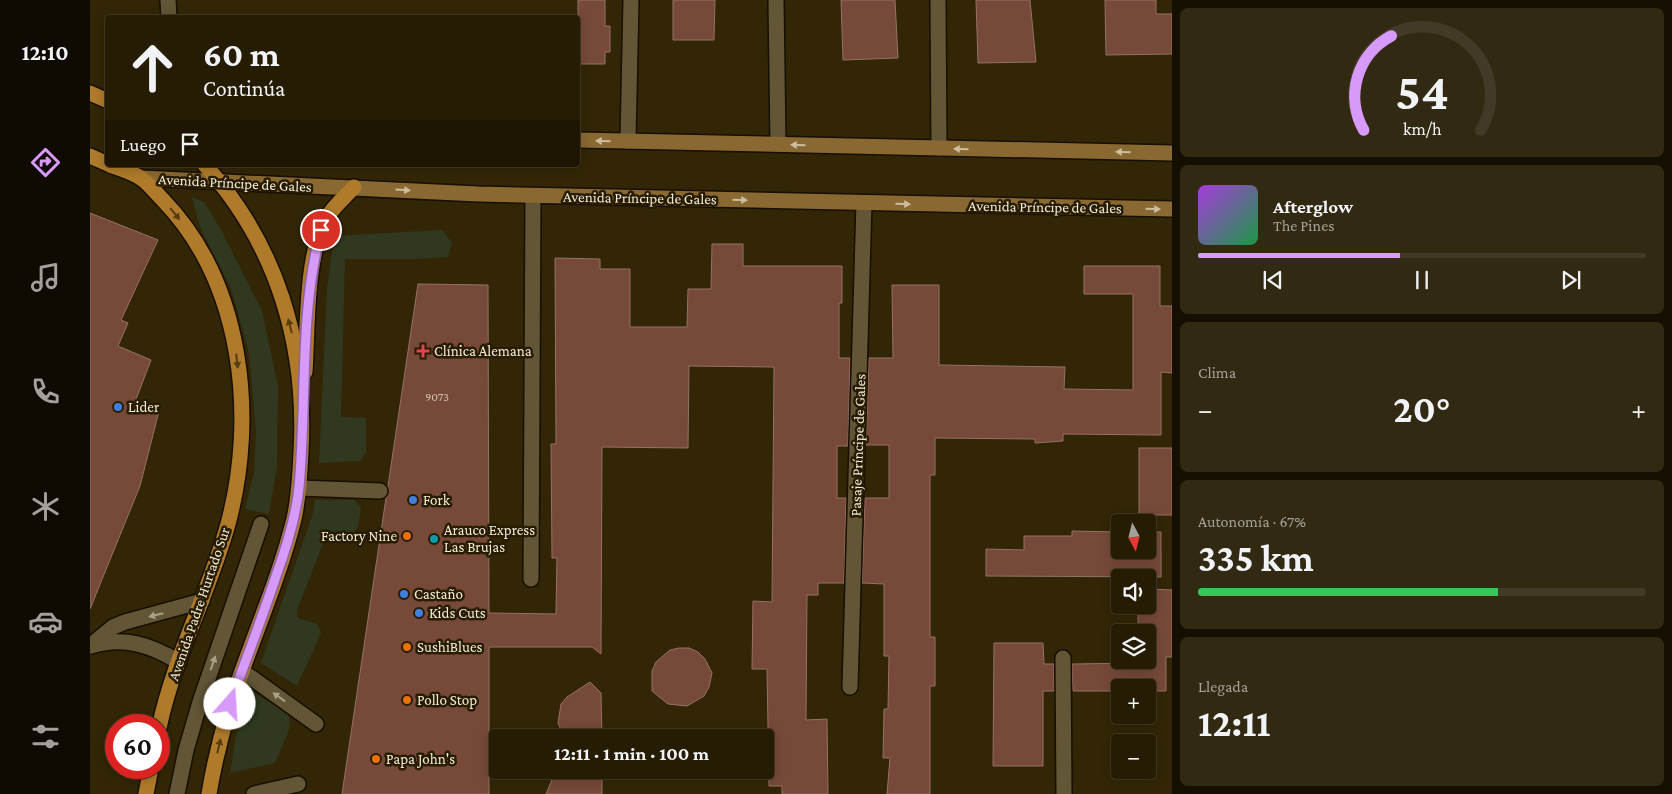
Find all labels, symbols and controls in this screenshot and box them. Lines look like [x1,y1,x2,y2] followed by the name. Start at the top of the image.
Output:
[120,35,185,100] icon: ahead
[203,35,280,74] text: 60 m
[21,40,69,65] text: 12:10
[1395,62,1449,120] text: 54
[203,76,285,101] text: Continúa
[1403,119,1442,139] text: km/h
[176,130,204,158] icon: arrive
[120,134,166,155] text: Luego
[595,137,611,145] one-way arrow
[790,140,806,148] one-way arrow
[953,144,969,152] one-way arrow
[28,145,63,180] icon: directions
[1115,148,1131,156] one-way arrow
[158,171,312,196] street label: Avenida Príncipe de Gales
[395,186,411,194] one-way arrow
[563,189,717,208] street label: Avenida Príncipe de Gales
[732,196,748,204] one-way arrow
[1273,196,1353,217] text: Afterglow
[968,198,1122,217] street label: Avenida Príncipe de Gales
[895,200,911,208] one-way arrow
[1145,205,1161,213] one-way arrow
[169,207,180,220] one-way arrow
[300,209,342,251] pin
[307,216,335,244] icon: arrive
[1273,217,1334,234] text: The Pines
[28,260,63,295] icon: music
[1259,266,1287,294] icon: previous
[1408,266,1436,294] icon: pause
[1557,266,1585,294] icon: next
[286,318,294,333] one-way arrow
[434,343,532,359] place label: Clínica Alemana
[416,344,430,358] marker: Clínica Alemana
[233,354,241,370] one-way arrow
[1198,364,1236,381] text: Clima
[848,373,869,517] street label: Pasaje Príncipe de Gales
[28,374,63,409] icon: phone
[1393,388,1451,430] text: 20°
[425,390,449,404] house number: 9073
[1198,394,1213,425] text: −
[1631,394,1646,425] text: +
[128,399,160,415] place label: Lider
[112,401,124,413] marker: Lider
[28,489,63,524] icon: climate
[423,492,451,508] place label: Fork
[407,494,419,506] marker: Fork
[1198,513,1306,530] text: Autonomía · 67%
[1111,514,1156,559] north arrow
[1111,514,1156,779] map controls
[444,522,535,556] place label: Arauco Express Las Brujas
[165,525,233,683] street label: Avenida Padre Hurtado Sur
[321,528,397,545] place label: Factory Nine
[401,530,413,542] marker: Factory Nine
[428,533,440,545] marker: Arauco Express Las Brujas
[1198,537,1314,579] text: 335 km
[1111,569,1156,614] button: sound
[414,586,463,602] place label: Castaño
[398,588,410,600] marker: Castaño
[28,604,63,639] icon: car
[429,605,486,621] place label: Kids Cuts
[413,607,425,619] marker: Kids Cuts
[148,611,163,619] one-way arrow
[1111,624,1156,669] button: layers
[417,639,483,655] place label: SushiBlues
[401,641,413,653] marker: SushiBlues
[210,655,218,670] one-way arrow
[203,677,255,729] position arrow
[1198,678,1248,695] text: Llegada
[1111,679,1156,724] button: +
[272,692,286,702] one-way arrow
[417,692,477,709] place label: Pollo Stop
[401,694,413,706] marker: Pollo Stop
[1198,702,1271,744] text: 12:11
[105,714,170,779] speed limit sign: 60
[28,719,63,754] icon: filters
[1111,734,1156,779] button: −
[215,739,223,754] one-way arrow
[554,743,709,764] text: 12:11 · 1 min · 100 m
[386,751,455,768] place label: Papa John's
[370,753,382,765] marker: Papa John's

